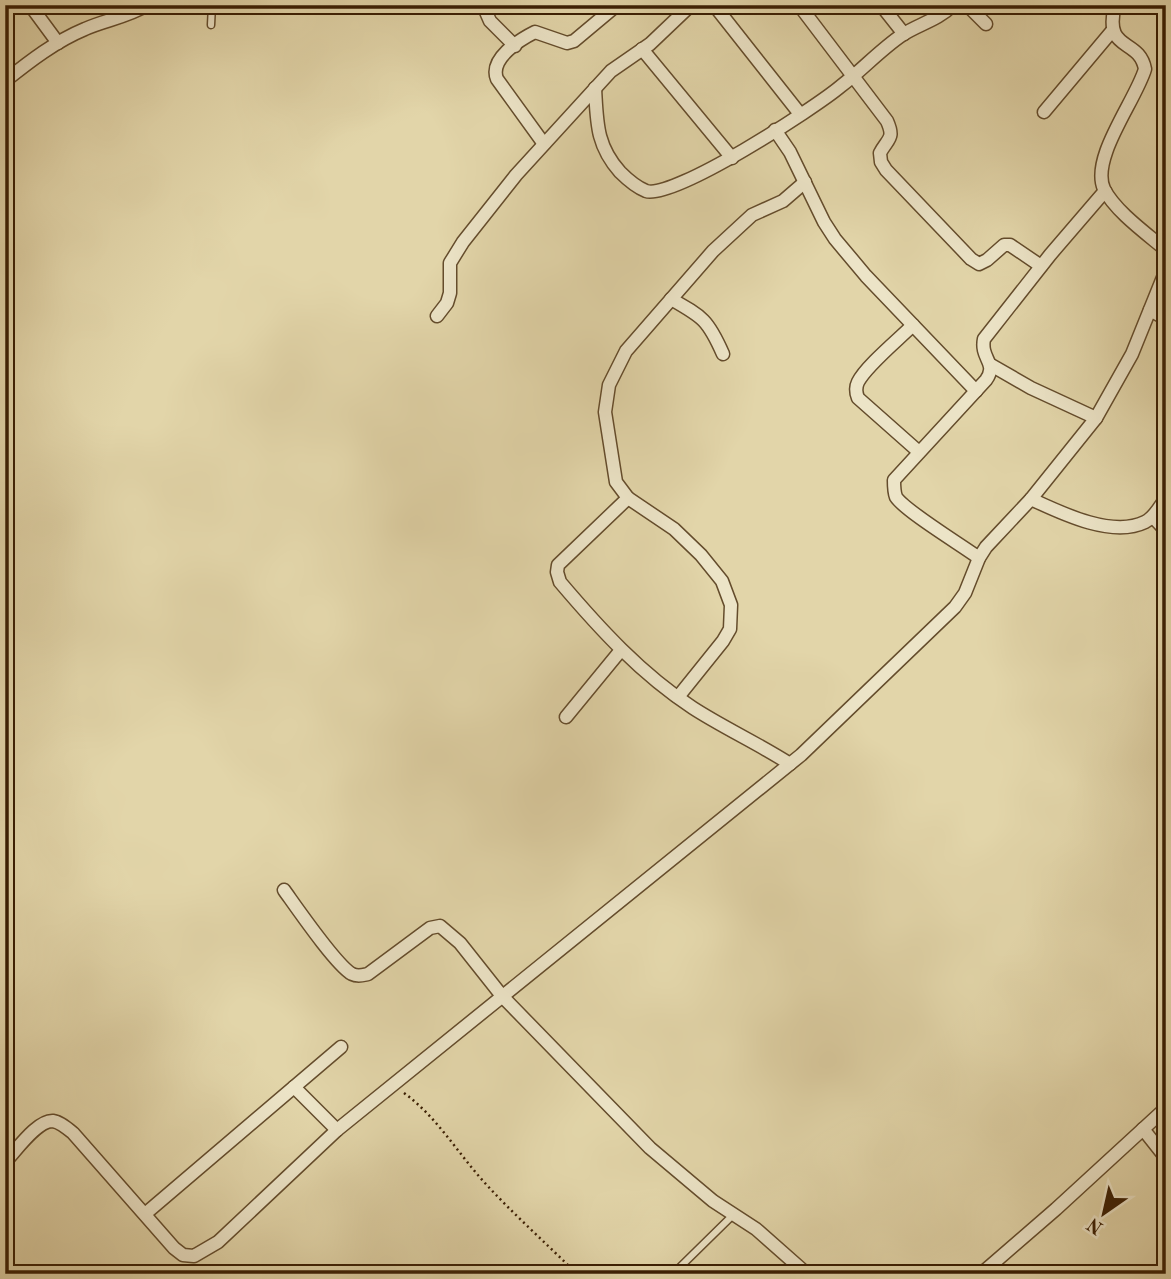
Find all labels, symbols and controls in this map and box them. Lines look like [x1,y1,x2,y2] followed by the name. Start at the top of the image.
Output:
[1070,1178,1140,1248] north arrow
[1084,1213,1107,1237] text: N

